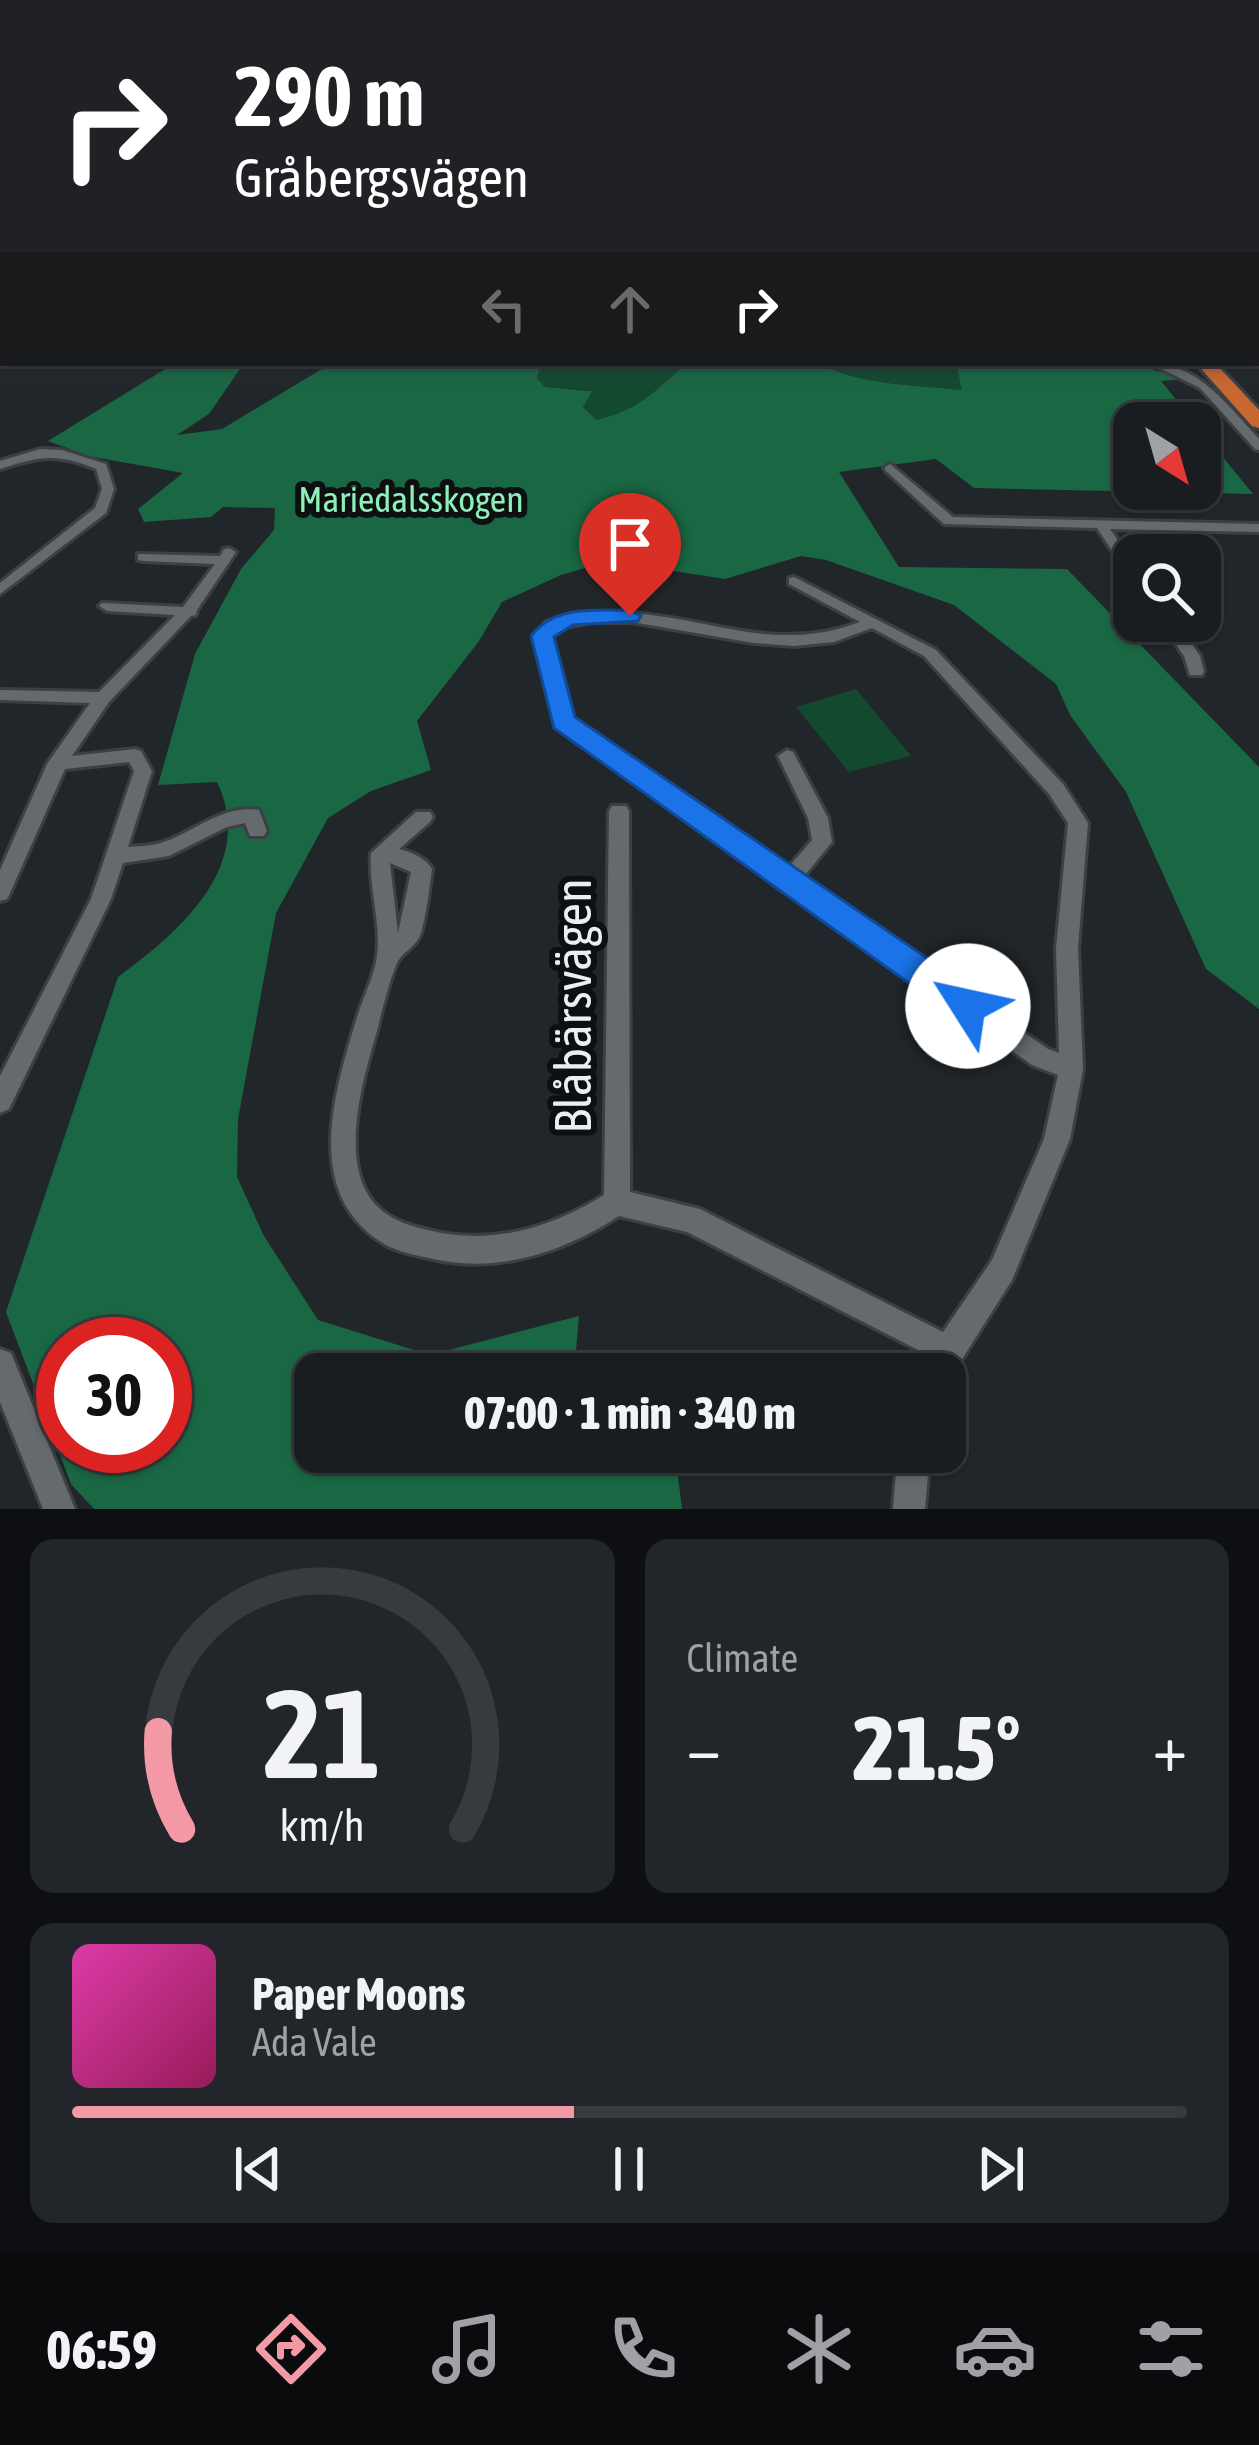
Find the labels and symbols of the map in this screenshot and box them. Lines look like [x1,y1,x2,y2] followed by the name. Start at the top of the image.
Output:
[1113,402,1221,510] north arrow
[298,478,524,520] park label: Mariedalsskogen
[579,493,681,616] pin
[543,878,602,1134] street label: Blåbärsvägen
[905,943,1031,1069] position arrow
[36,1317,192,1473] speed limit sign: 30

